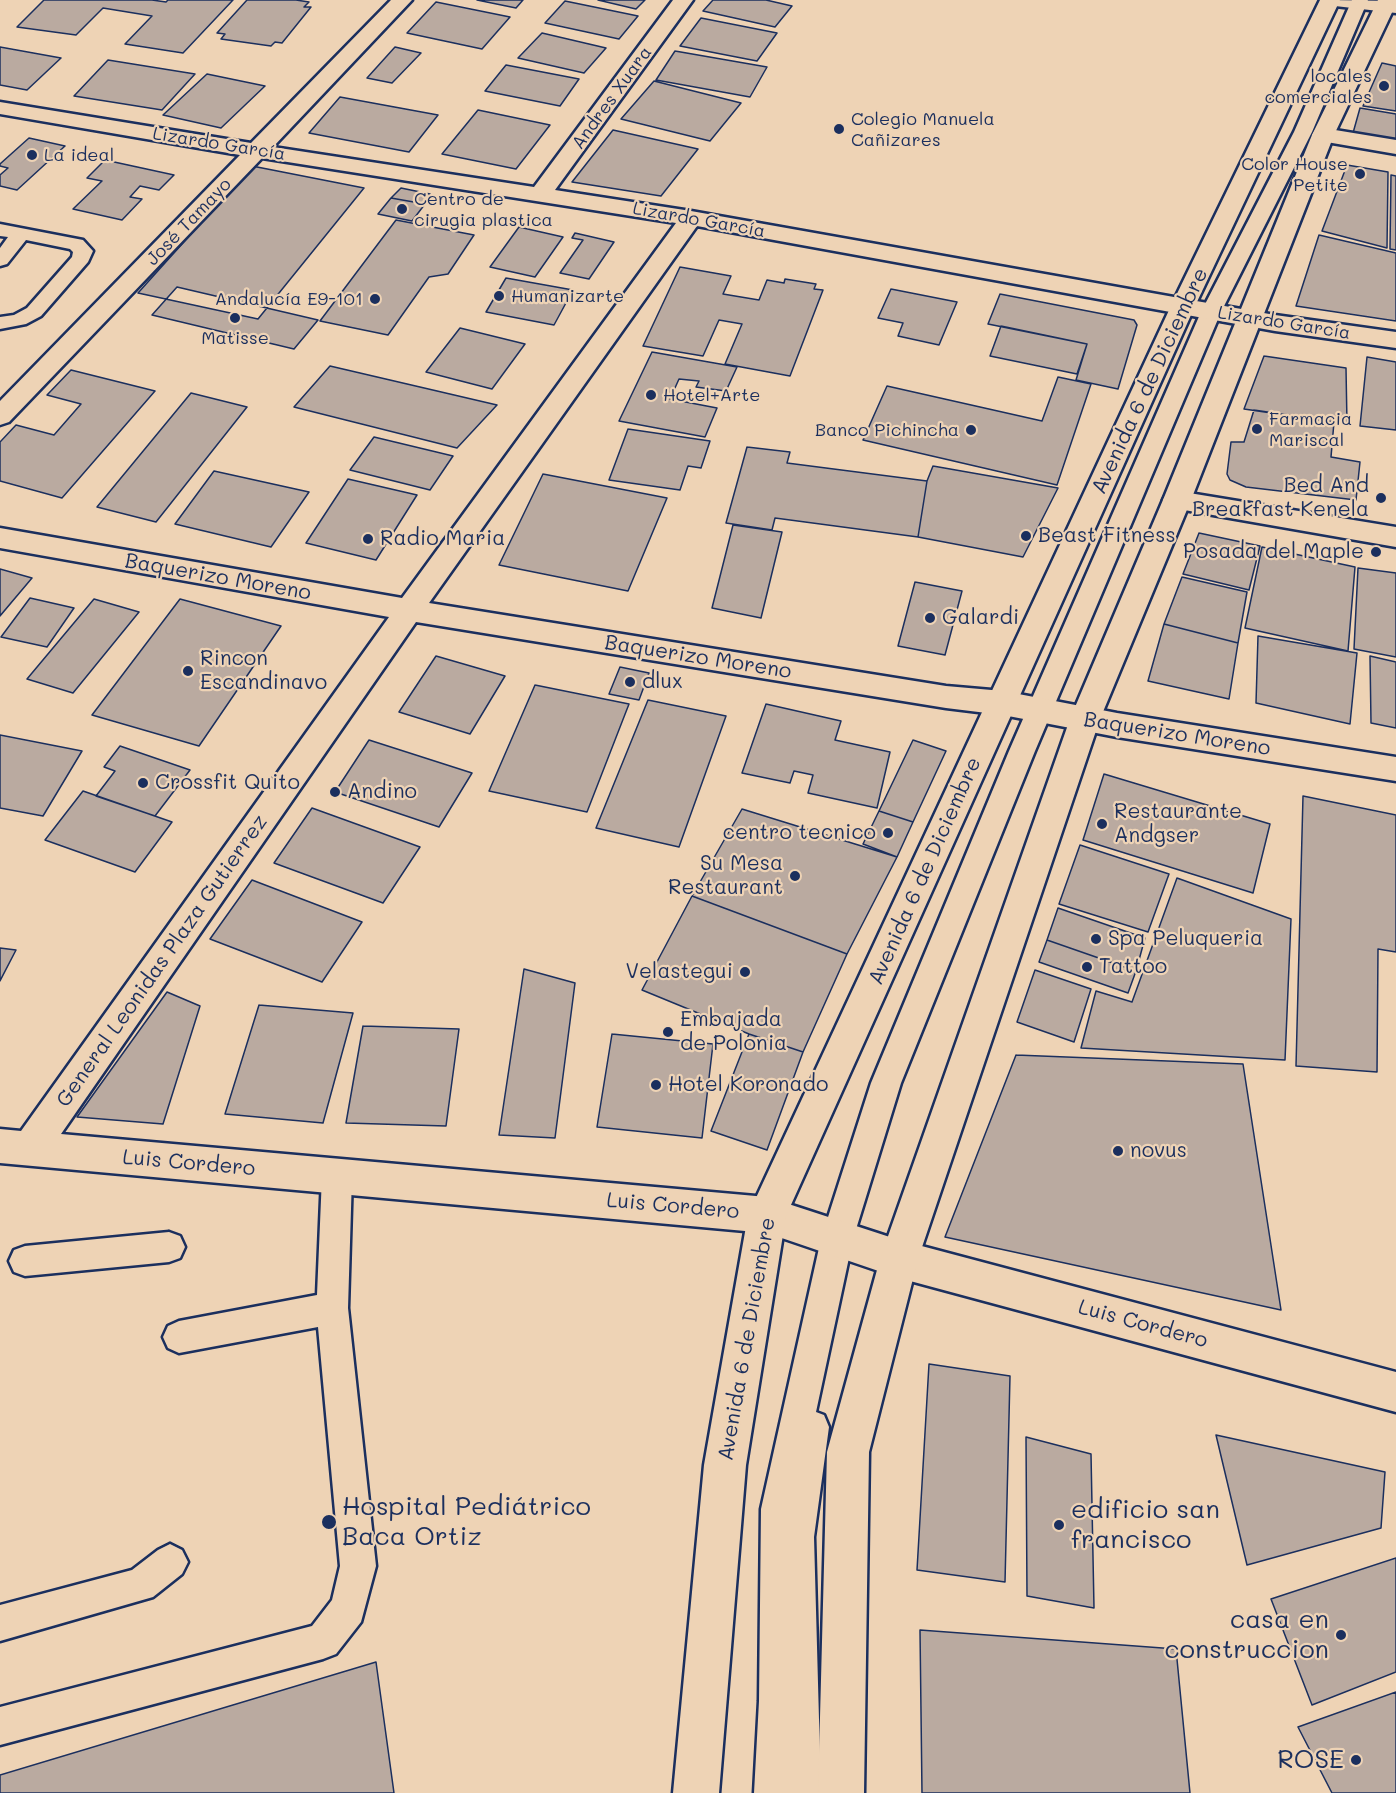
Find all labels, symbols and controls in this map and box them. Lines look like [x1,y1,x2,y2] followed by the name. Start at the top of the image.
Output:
[567,42,657,154] street label: Andres Xuara
[1265,65,1372,107] place label: locales comerciales
[1377,79,1391,93] marker: locales comerciales
[851,108,995,150] place label: Colegio Manuela Cañizares
[832,122,846,136] marker: Colegio Manuela Cañizares
[151,123,287,165] street label: Lizardo García
[44,144,114,166] place label: La ideal
[25,148,39,162] marker: La ideal
[1241,153,1348,195] place label: Color House Petite
[1353,167,1367,181] marker: Color House Petite
[142,174,236,270] street label: José Tamayo
[414,188,553,230] place label: Centro de cirugia plastica
[631,198,767,242] street label: Lizardo García
[395,202,409,216] marker: Centro de cirugia plastica
[1087,264,1213,498] street label: Avenida 6 de Diciembre
[511,285,624,307] place label: Humanizarte
[215,288,363,310] place label: Andalucía E9-101
[492,289,506,303] marker: Humanizarte
[368,292,382,306] marker: Andalucía E9-101
[1216,302,1352,344] street label: Lizardo García
[228,311,242,325] marker: Matisse
[201,327,269,349] place label: Matisse
[663,384,760,406] place label: Hotel+Arte
[644,388,658,402] marker: Hotel+Arte
[1269,408,1352,450] place label: Farmacia Mariscal
[815,419,959,441] place label: Banco Pichincha
[1250,422,1264,436] marker: Farmacia Mariscal
[964,423,978,437] marker: Banco Pichincha
[1192,473,1369,523] place label: Bed And Breakfast Kenela
[1374,491,1388,505] marker: Bed And Breakfast Kenela
[1038,523,1176,549] place label: Beast Fitness
[380,526,505,552] place label: Radio Maria
[1019,529,1033,543] marker: Beast Fitness
[361,532,375,546] marker: Radio Maria
[1183,539,1364,565] place label: Posada del Maple
[1369,545,1383,559] marker: Posada del Maple
[123,548,313,606] street label: Baquerizo Moreno
[942,605,1019,631] place label: Galardi
[923,611,937,625] marker: Galardi
[603,630,793,684] street label: Baquerizo Moreno
[200,646,327,696] place label: Rincon Escandinavo
[181,664,195,678] marker: Rincon Escandinavo
[642,669,683,695] place label: dlux
[623,675,637,689] marker: dlux
[1082,707,1272,761] street label: Baquerizo Moreno
[863,753,987,989] street label: Avenida 6 de Diciembre
[155,770,300,796] place label: Crossfit Quito
[136,776,150,790] marker: Crossfit Quito
[347,779,417,805] place label: Andino
[328,785,342,799] marker: Andino
[1114,799,1242,849] place label: Restaurante Andgser
[51,810,273,1112] street label: General Leonidas Plaza Gutierrez
[1095,817,1109,831] marker: Restaurante Andgser
[723,820,876,846] place label: centro tecnico
[881,826,895,840] marker: centro tecnico
[668,851,783,901] place label: Su Mesa Restaurant
[788,869,802,883] marker: Su Mesa Restaurant
[1108,926,1263,952] place label: Spa Peluqueria
[1089,932,1103,946] marker: Spa Peluqueria
[1099,954,1167,980] place label: Tattoo
[626,959,733,985] place label: Velastegui
[1080,960,1094,974] marker: Tattoo
[738,965,752,979] marker: Velastegui
[680,1007,787,1057] place label: Embajada de Polonia
[661,1025,675,1039] marker: Embajada de Polonia
[668,1072,828,1098] place label: Hotel Koronado
[649,1078,663,1092] marker: Hotel Koronado
[1130,1138,1187,1164] place label: novus
[1111,1144,1125,1158] marker: novus
[122,1145,256,1181] street label: Luis Cordero
[606,1188,740,1224] street label: Luis Cordero
[713,1215,781,1463] street label: Avenida 6 de Diciembre
[1075,1295,1211,1353] street label: Luis Cordero
[342,1491,591,1552] place label: Hospital Pediátrico Baca Ortiz
[1071,1494,1220,1556] place label: edificio san francisco
[320,1513,338,1531] marker: Hospital Pediátrico Baca Ortiz
[1052,1518,1066,1532] marker: edificio san francisco
[1164,1604,1329,1666] place label: casa en construccion
[1334,1628,1348,1642] marker: casa en construccion
[1277,1744,1344,1776] place label: ROSE
[1349,1753,1363,1767] marker: ROSE

